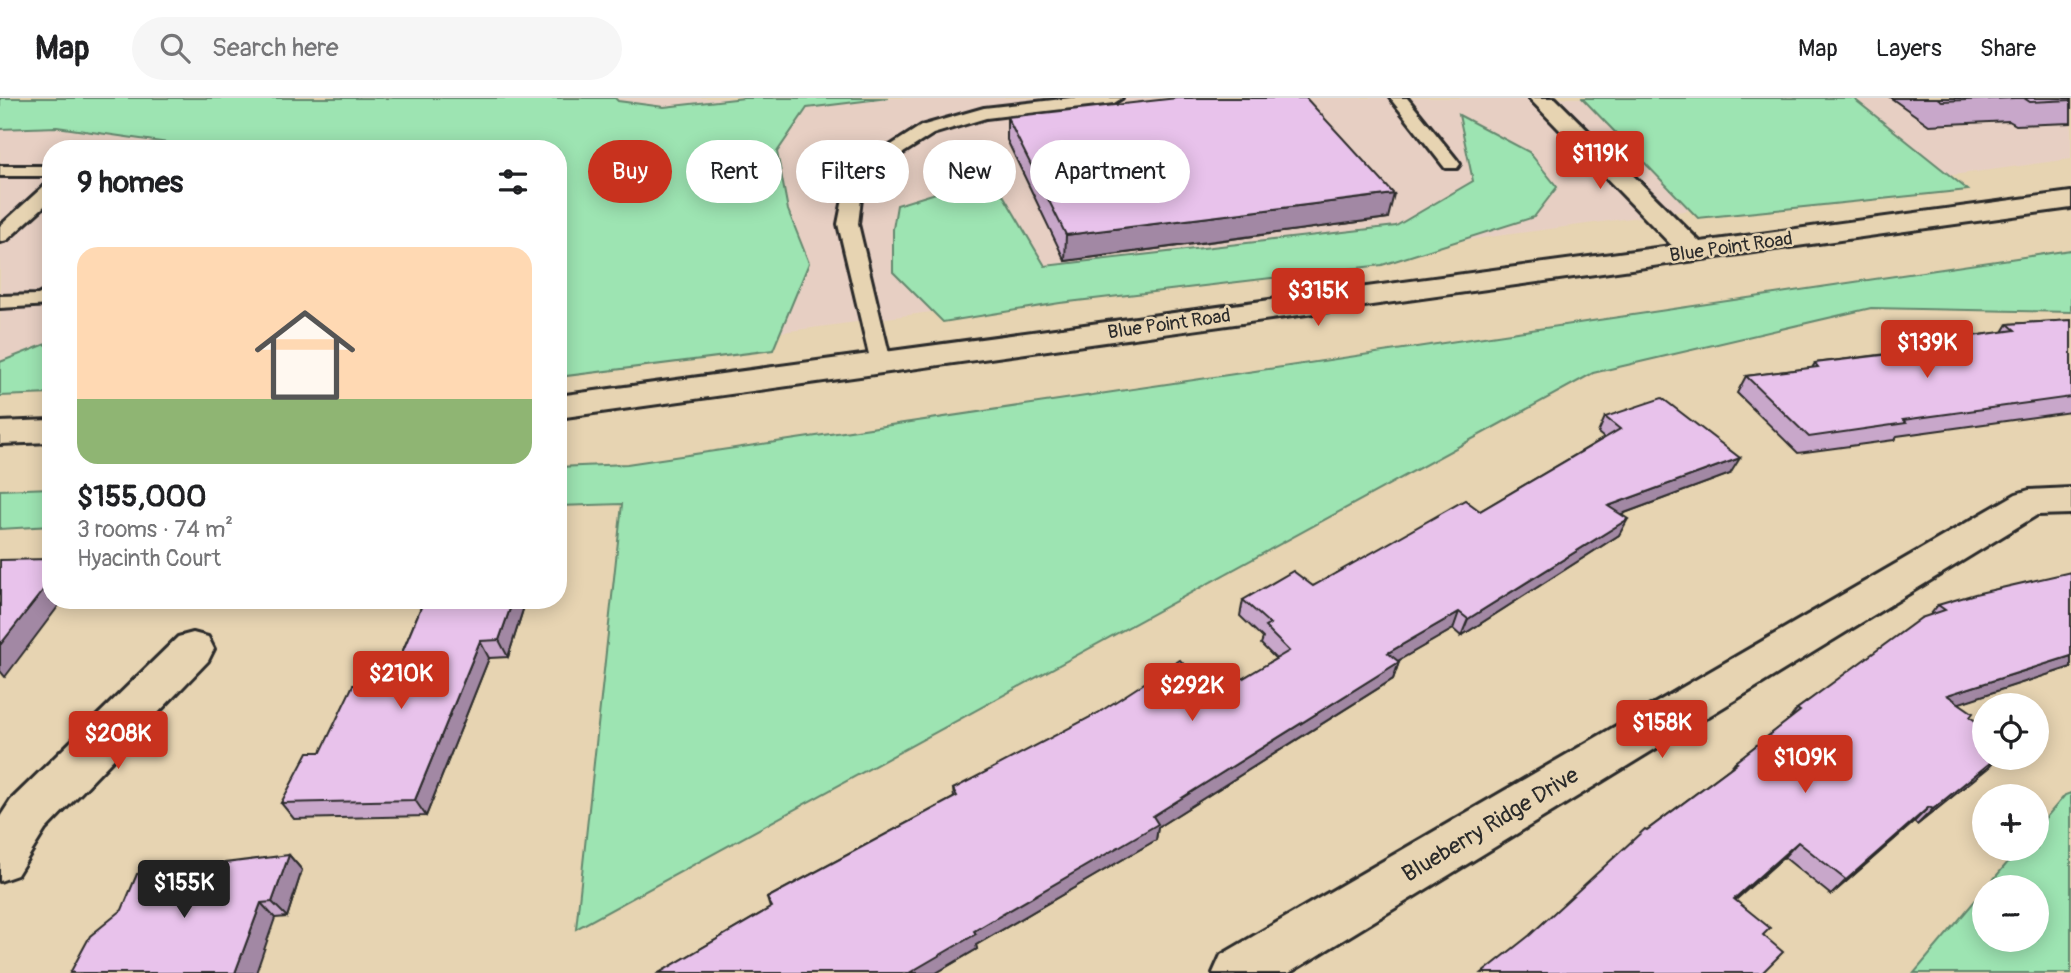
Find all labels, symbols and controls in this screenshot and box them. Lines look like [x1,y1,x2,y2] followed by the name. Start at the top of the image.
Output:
[132,17,622,80] search box
[35,28,90,69] text: Map
[156,29,194,67] icon: search
[212,32,339,64] text: Search here
[1798,34,1838,63] text: Map
[1876,34,1942,63] text: Layers
[1980,34,2036,63] text: Share
[1551,132,1649,191] pin: $119K
[1572,139,1628,168] text: $119K
[588,140,672,203] chip: Buy
[686,140,782,203] chip: Rent
[796,140,909,203] chip: Filters
[923,140,1016,203] chip: New
[1030,140,1190,203] chip: Apartment
[494,163,532,201] icon: filters
[77,164,183,201] text: 9 homes
[1668,226,1794,267] street label: Blue Point Road
[1269,268,1367,328] pin: $315K
[1288,276,1348,305] text: $315K
[242,292,368,418] icon: home
[1106,303,1232,344] street label: Blue Point Road
[1878,320,1976,380] pin: $139K
[1897,328,1957,357] text: $139K
[77,478,207,515] text: $155,000
[77,515,233,544] text: 3 rooms · 74 m²
[77,544,221,573] text: Hyacinth Court
[352,652,450,711] pin: $210K
[369,659,433,688] text: $210K
[1143,664,1241,723] pin: $292K
[1160,671,1224,700] text: $292K
[1972,693,2049,952] map controls
[1972,693,2049,770] button: locate
[1613,700,1711,760] pin: $158K
[1632,708,1692,737] text: $158K
[69,712,167,771] pin: $208K
[85,719,151,748] text: $208K
[1756,736,1854,795] pin: $109K
[1774,743,1836,772] text: $109K
[1397,760,1584,889] street label: Blueberry Ridge Drive
[1972,784,2049,861] button: +
[135,860,233,920] pin: $155K
[154,868,214,897] text: $155K
[1972,875,2049,952] button: −

